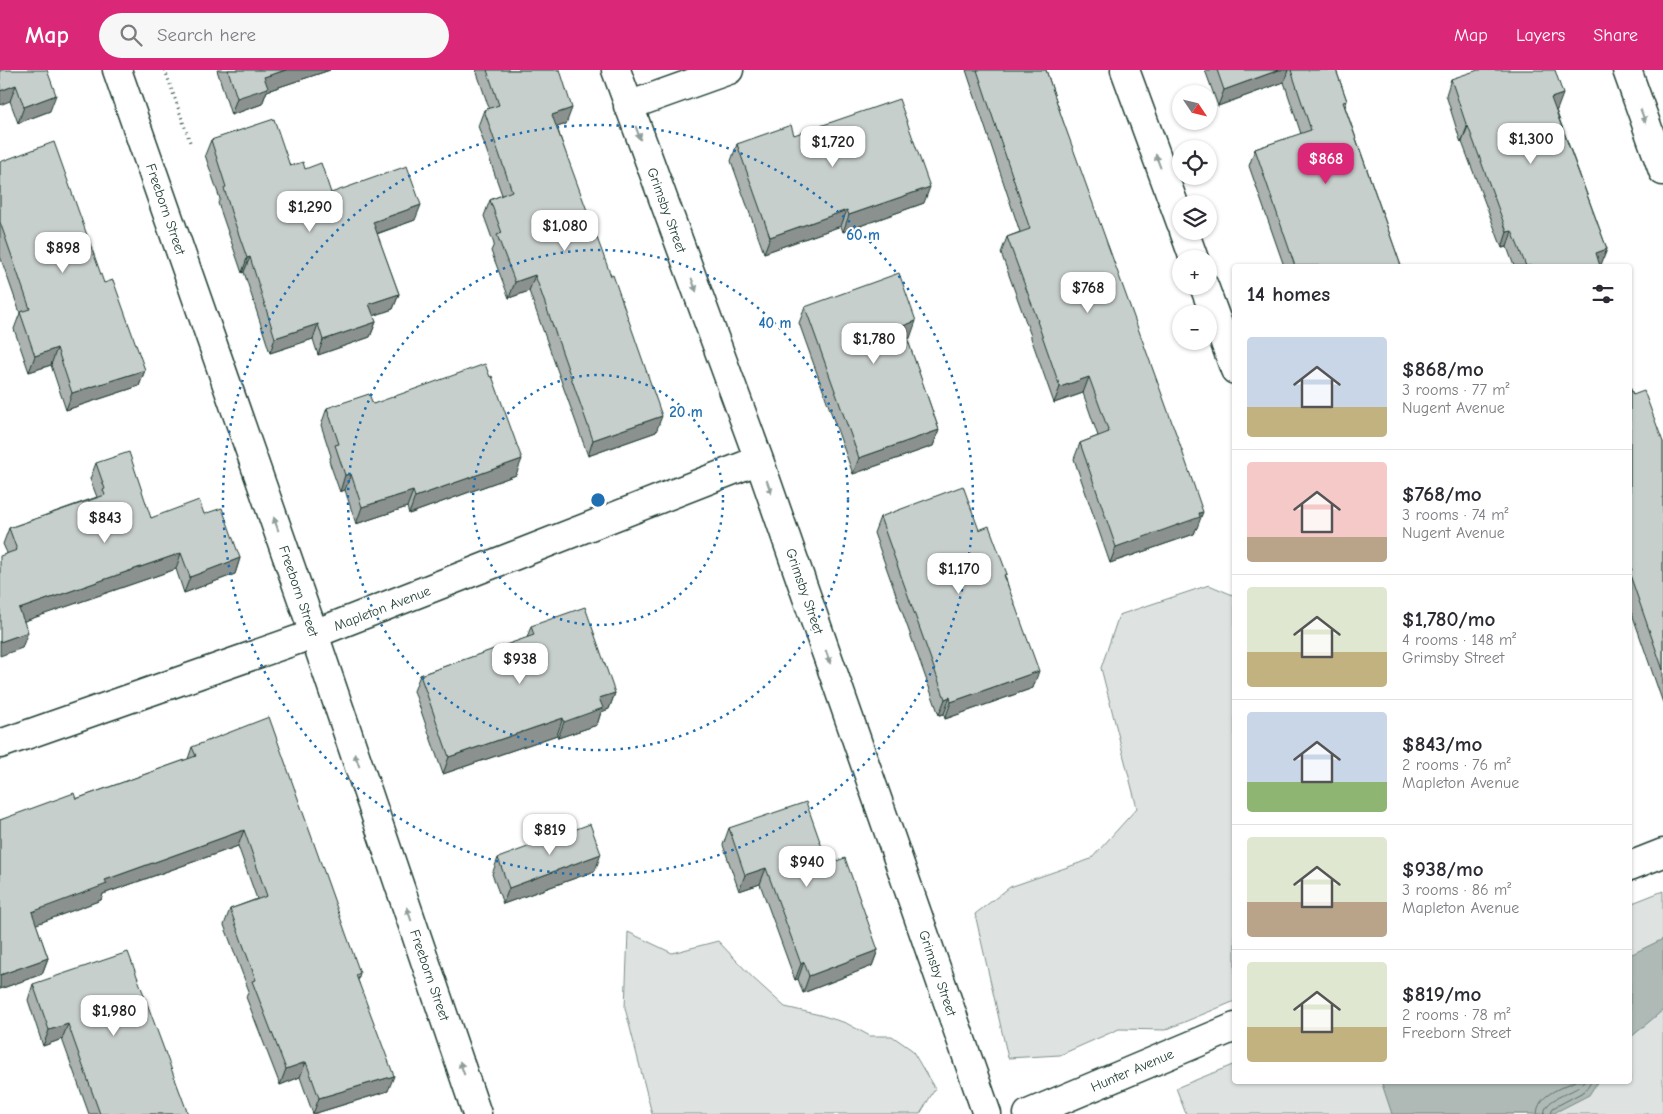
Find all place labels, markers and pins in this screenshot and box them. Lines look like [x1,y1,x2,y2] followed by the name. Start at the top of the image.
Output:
[1490,122,1572,165] pin: $1,300
[792,126,874,168] pin: $1,720
[1296,142,1356,185] pin: $868
[269,190,351,233] pin: $1,290
[524,210,606,252] pin: $1,080
[33,232,93,274] pin: $898
[1058,272,1118,314] pin: $768
[833,322,915,365] pin: $1,780
[589,491,607,509] centre of rings
[75,502,135,544] pin: $843
[918,552,1000,595] pin: $1,170
[490,642,550,685] pin: $938
[520,814,580,856] pin: $819
[777,846,837,888] pin: $940
[73,994,155,1037] pin: $1,980

